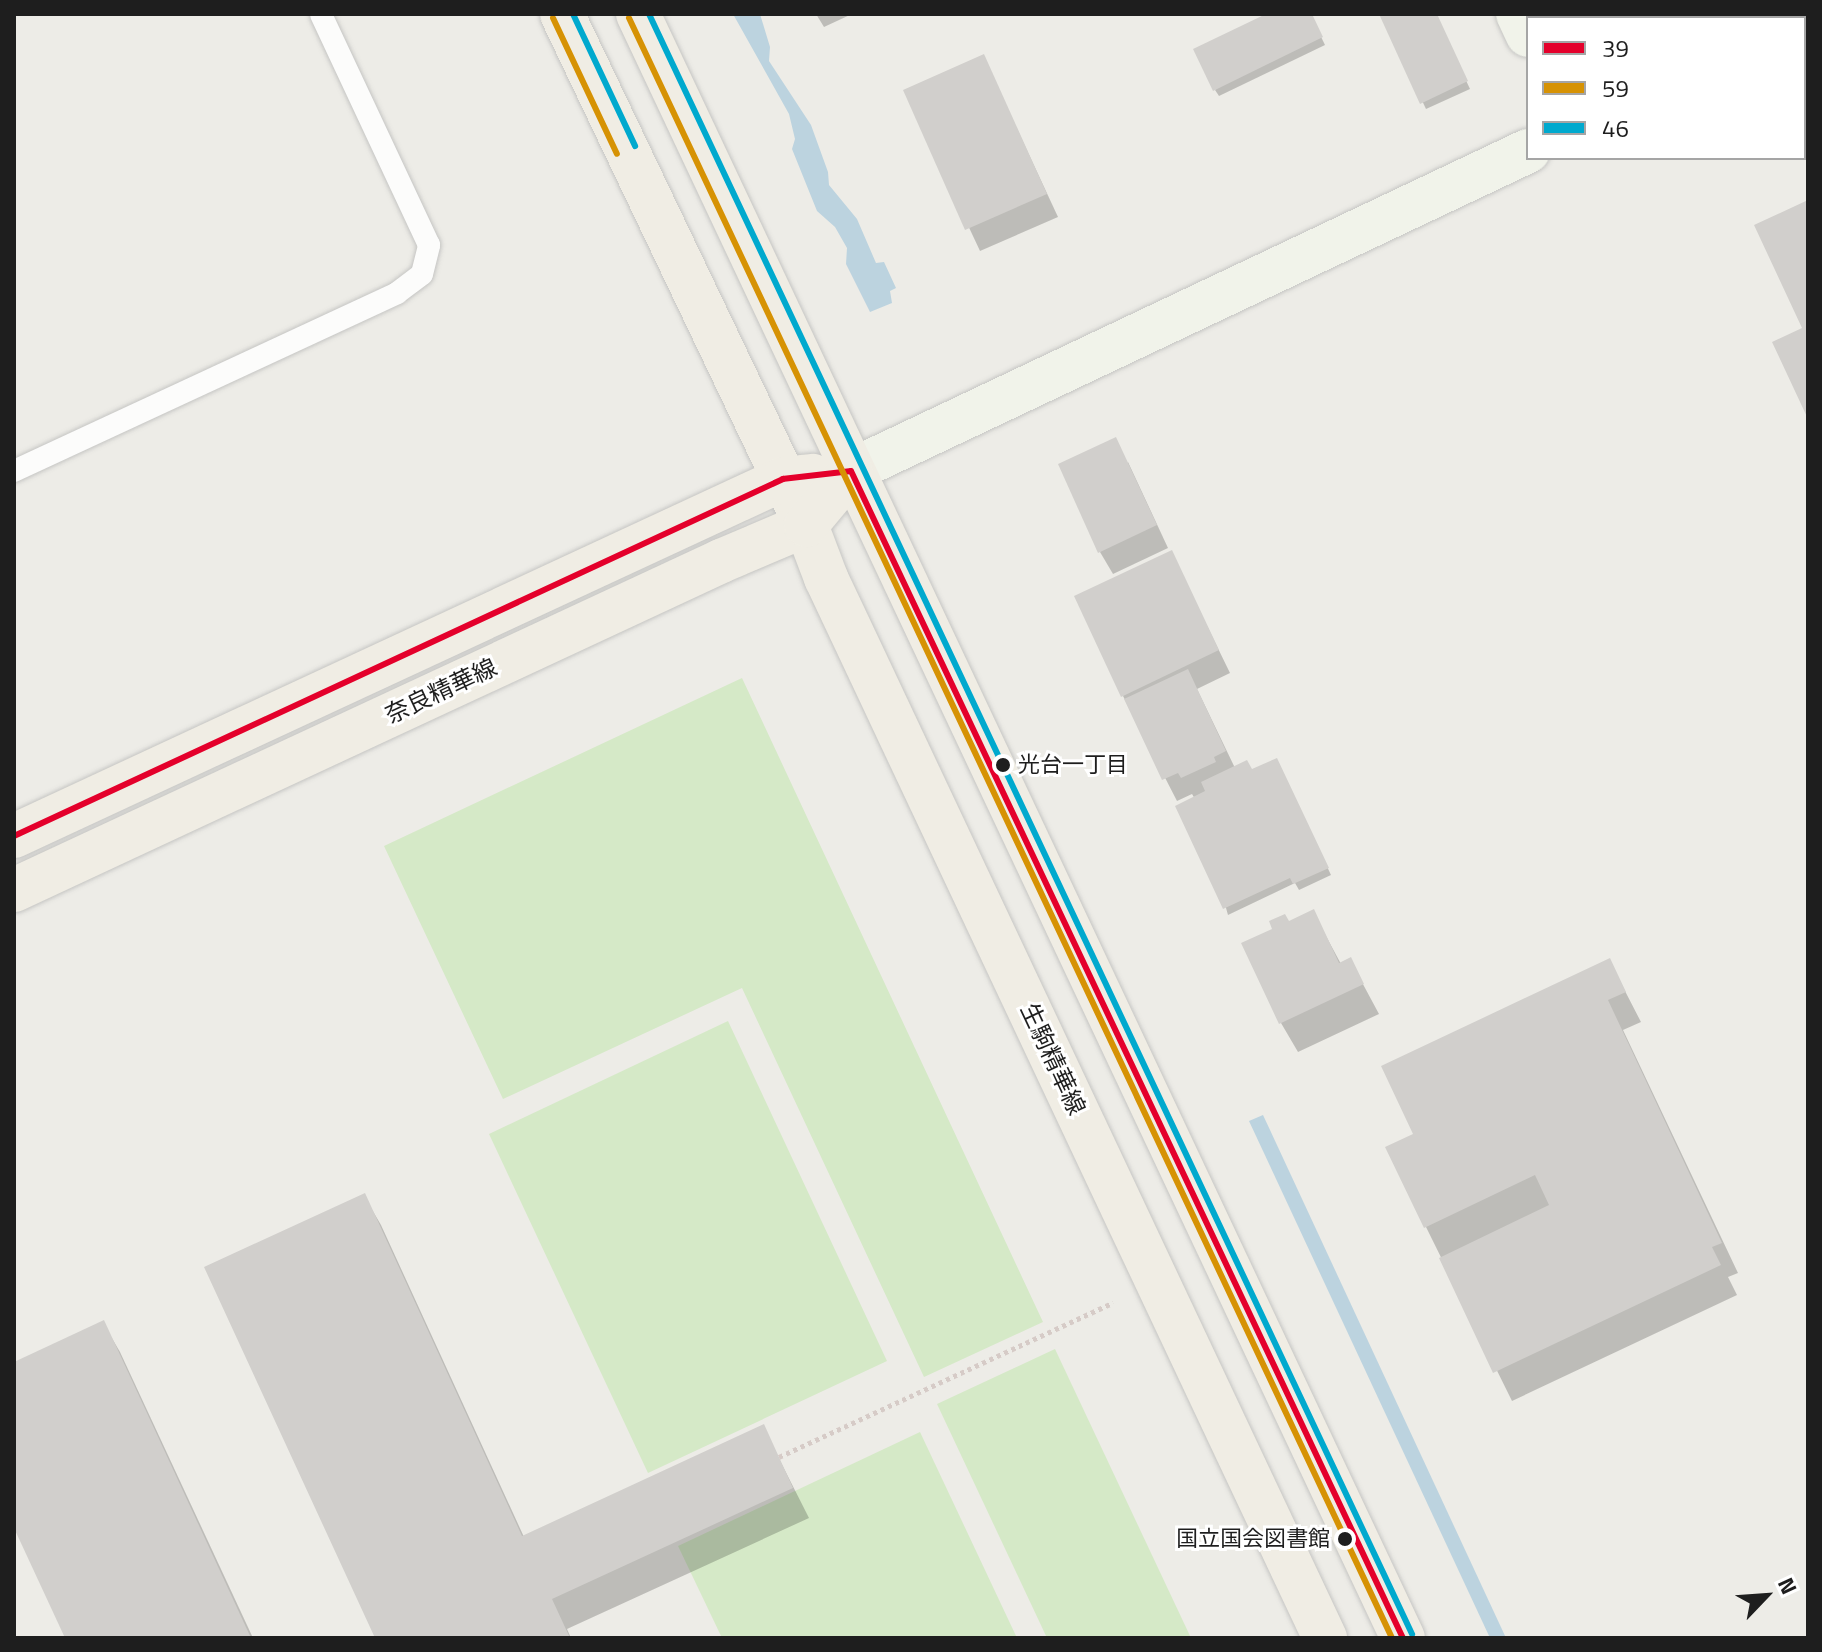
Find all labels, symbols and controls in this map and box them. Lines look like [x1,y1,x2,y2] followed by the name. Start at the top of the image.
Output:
[1526,16,1806,160] legend
[1602,30,1629,66] text: 39
[1602,70,1629,106] text: 59
[1602,110,1629,146] text: 46
[381,653,501,729] street label: 奈良精華線
[1018,752,1128,778] place label: 光台一丁目
[995,757,1011,773] marker: 光台一丁目
[1015,999,1091,1119] street label: 生駒精華線
[1176,1526,1330,1552] place label: 国立国会図書館
[1337,1531,1353,1547] marker: 国立国会図書館
[1726,1556,1806,1636] north arrow
[1769,1572,1806,1600] text: N

